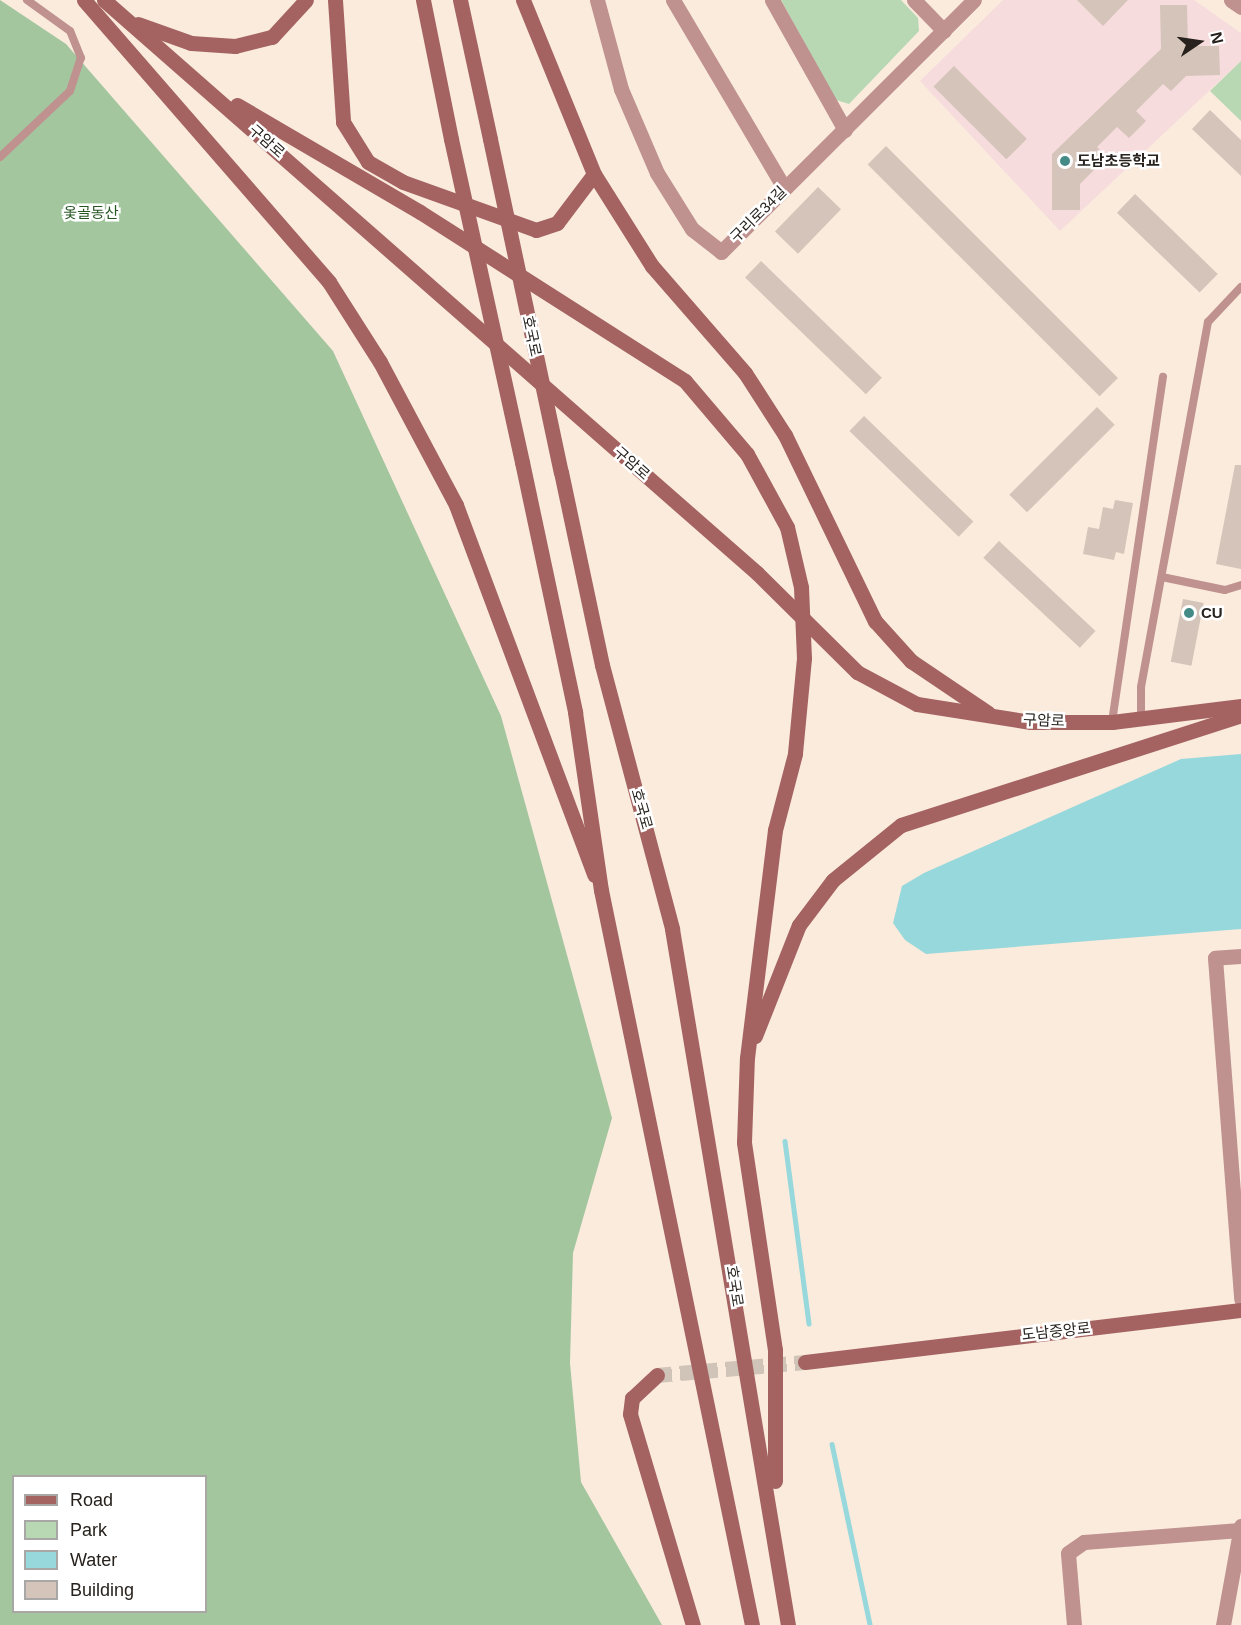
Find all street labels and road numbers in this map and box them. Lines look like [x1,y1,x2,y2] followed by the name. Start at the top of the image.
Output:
[245,121,289,161] street label: 구암로
[726,182,790,246] street label: 구리로34길
[519,314,545,358] street label: 호국로
[610,443,654,483] street label: 구암로
[1023,710,1065,730] street label: 구암로
[628,787,656,831] street label: 호국로
[723,1264,747,1308] street label: 호국로
[1021,1318,1091,1344] street label: 도남중앙로

